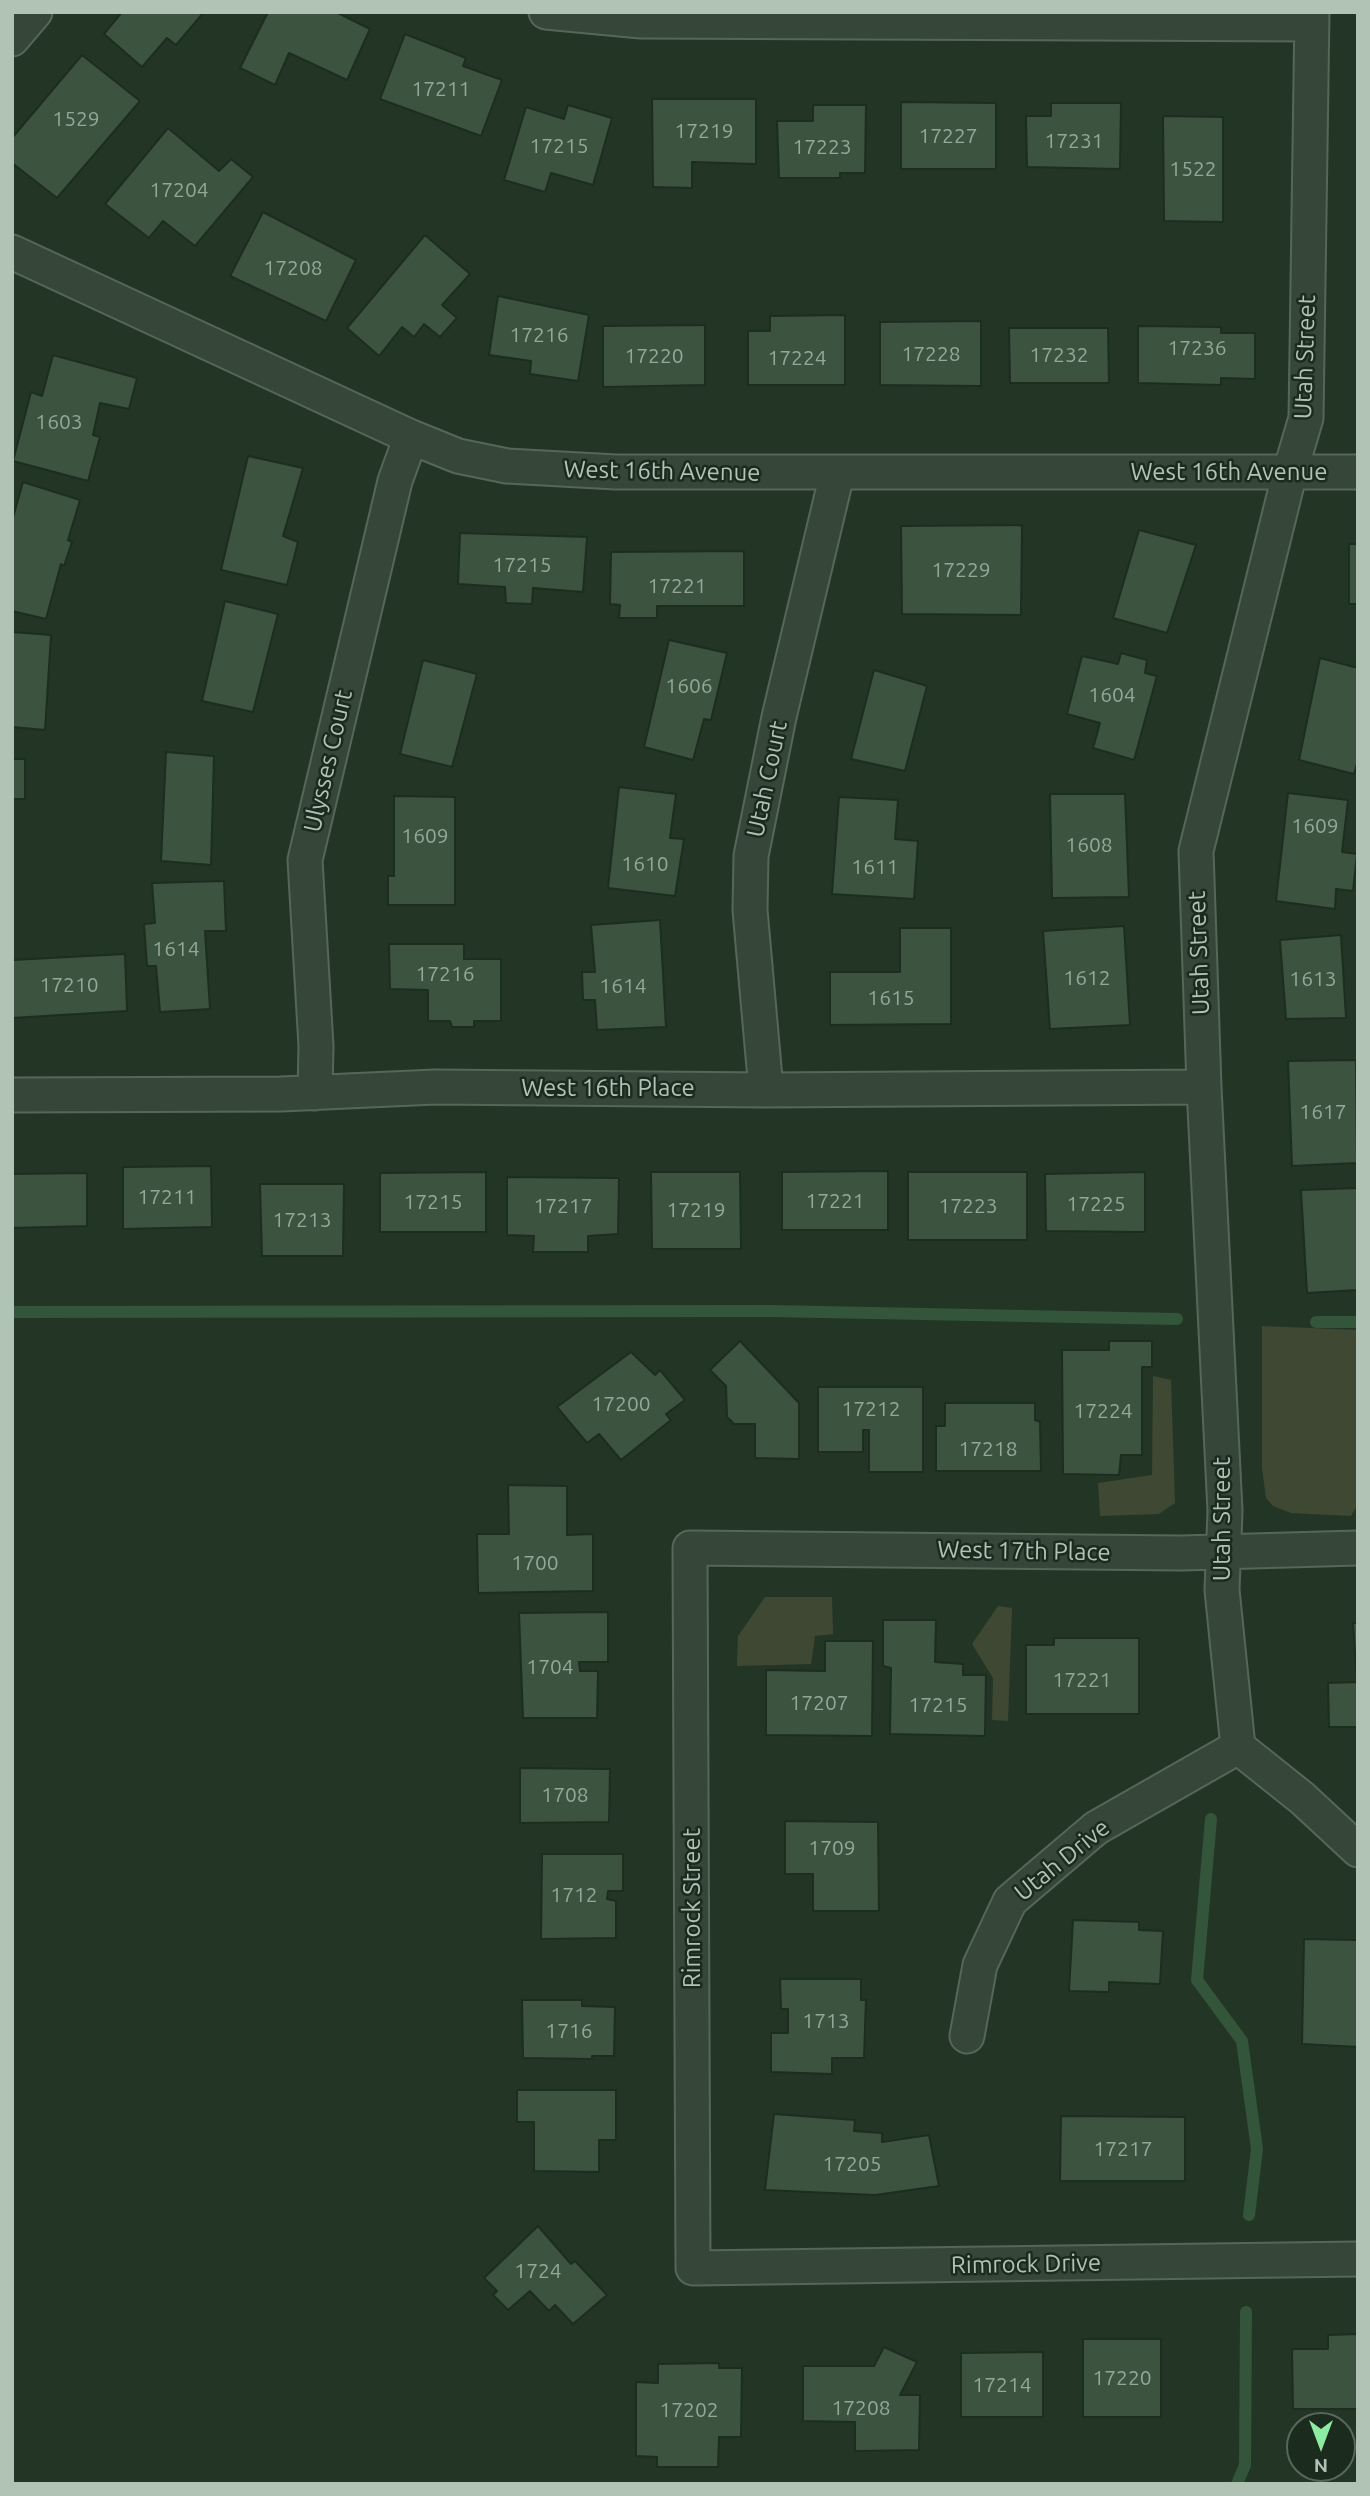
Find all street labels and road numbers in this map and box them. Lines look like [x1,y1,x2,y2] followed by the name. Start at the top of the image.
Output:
[1288,294,1322,420] street label: Utah Street
[563,455,761,487] street label: West 16th Avenue
[1131,458,1327,486] street label: West 16th Avenue
[298,687,358,835] street label: Ulysses Court
[741,718,793,840] street label: Utah Court
[1182,890,1216,1016] street label: Utah Street
[521,1074,695,1102] street label: West 16th Place
[1208,1457,1236,1581] street label: Utah Street
[937,1535,1111,1567] street label: West 17th Place
[1009,1813,1115,1907] street label: Utah Drive
[678,1828,706,1988] street label: Rimrock Street
[951,2248,1101,2280] street label: Rimrock Drive

